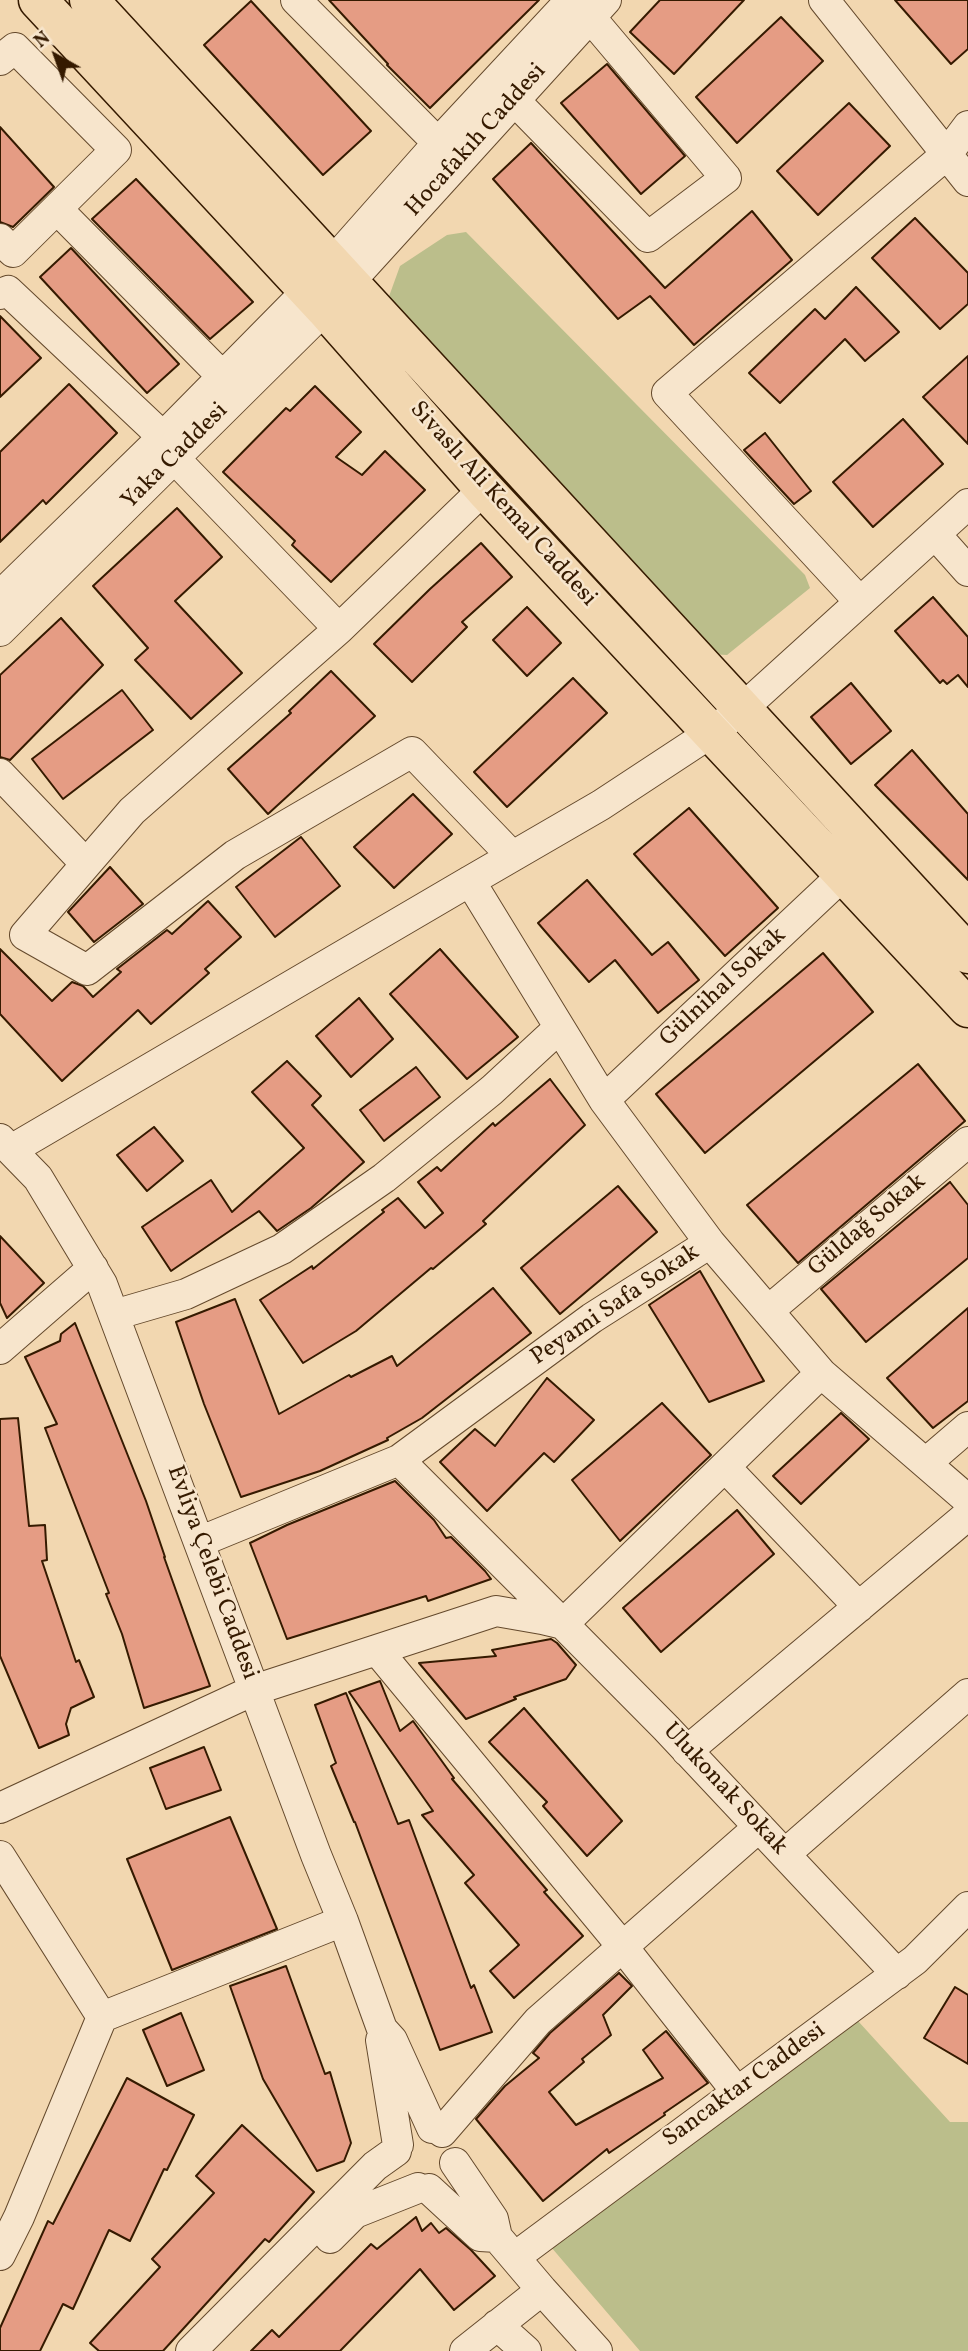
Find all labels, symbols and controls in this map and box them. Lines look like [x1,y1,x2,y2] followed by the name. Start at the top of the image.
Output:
[21,21,91,91] north arrow
[29,26,56,54] text: N
[401,58,553,224] street label: Hocafakıh Caddesi
[402,396,602,614] street label: Sivaslı Ali Kemal Caddesi
[117,398,235,516] street label: Yaka Caddesi
[655,922,793,1054] street label: Gülnihal Sokak
[803,1168,933,1284] street label: Güldağ Sokak
[526,1239,706,1373] street label: Peyami Safa Sokak
[159,1462,263,1684] street label: Evliya Çelebi Caddesi
[655,1718,793,1862] street label: Ulukonak Sokak
[658,2017,832,2155] street label: Sancaktar Caddesi

